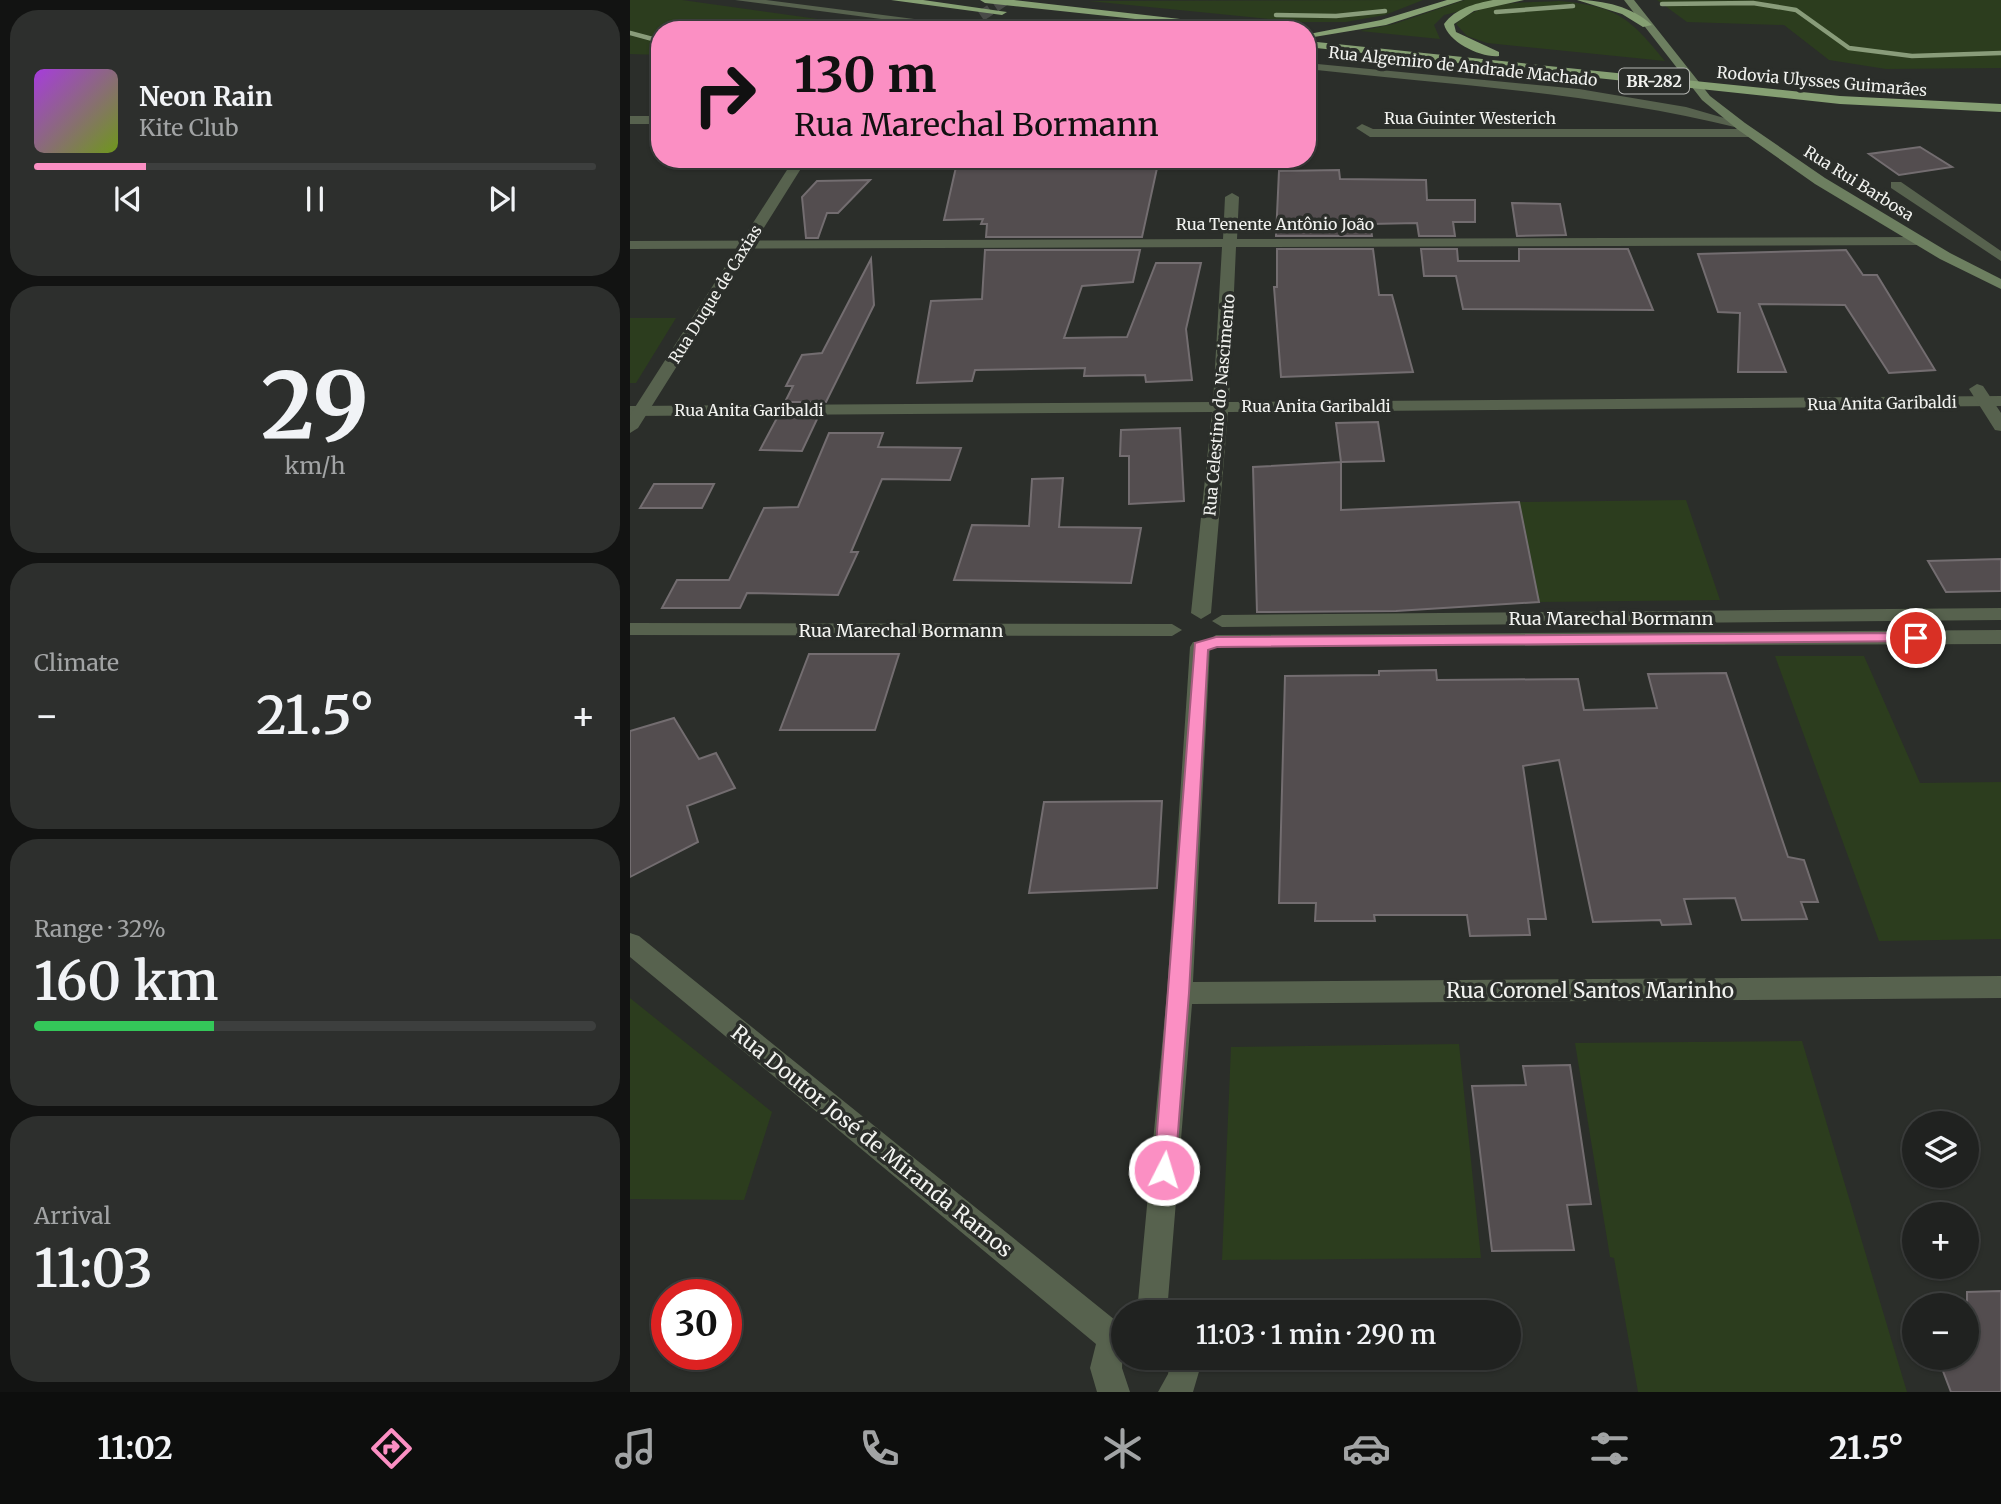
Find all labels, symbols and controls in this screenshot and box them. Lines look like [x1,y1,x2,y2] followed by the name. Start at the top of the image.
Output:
[1328,42,1598,90] street label: Rua Algemiro de Andrade Machado
[794,44,937,105] text: 130 m
[679,49,770,140] icon: right
[1716,62,1928,100] street label: Rodovia Ulysses Guimarães
[1619,68,1689,94] road number: BR-282
[139,80,273,113] text: Neon Rain
[794,105,1159,145] text: Rua Marechal Bormann
[1384,108,1557,128] street label: Rua Guinter Westerich
[139,113,238,142] text: Kite Club
[1800,141,1918,225] street label: Rua Rui Barbosa
[109,180,147,218] icon: previous
[296,180,334,218] icon: pause
[483,180,521,218] icon: next
[1176,214,1374,234] street label: Rua Tenente Antônio João
[664,221,766,367] street label: Rua Duque de Caxias
[1199,293,1239,517] street label: Rua Celestino do Nascimento
[261,348,369,463] text: 29
[1807,392,1957,414] street label: Rua Anita Garibaldi
[1241,396,1391,416] street label: Rua Anita Garibaldi
[674,400,824,420] street label: Rua Anita Garibaldi
[285,451,345,480] text: km/h
[1508,607,1714,630] street label: Rua Marechal Bormann
[1886,608,1946,668] pin
[798,619,1004,642] street label: Rua Marechal Bormann
[1897,619,1935,657] icon: arrive
[34,648,119,677] text: Climate
[256,683,374,748] text: 21.5°
[34,692,59,739] text: −
[571,692,596,739] text: +
[34,914,166,943] text: Range · 32%
[34,949,219,1014] text: 160 km
[1446,977,1734,1004] street label: Rua Coronel Santos Marinho
[726,1019,1018,1263] street label: Rua Doutor José de Miranda Ramos
[1902,1111,1979,1370] map controls
[1902,1111,1979,1188] button: layers
[1127,1133,1201,1207] position arrow
[34,1201,111,1230] text: Arrival
[1902,1202,1979,1279] button: +
[34,1236,153,1301] text: 11:03
[651,1279,742,1370] speed limit sign: 30
[1902,1293,1979,1370] button: −
[1196,1318,1436,1351] text: 11:03 · 1 min · 290 m
[367,1424,416,1473] icon: directions
[611,1424,660,1473] icon: music
[855,1424,904,1473] icon: phone
[1098,1424,1147,1473] icon: climate
[1342,1424,1391,1473] icon: car
[1585,1424,1634,1473] icon: filters
[97,1428,173,1468] text: 11:02
[1829,1428,1904,1468] text: 21.5°

